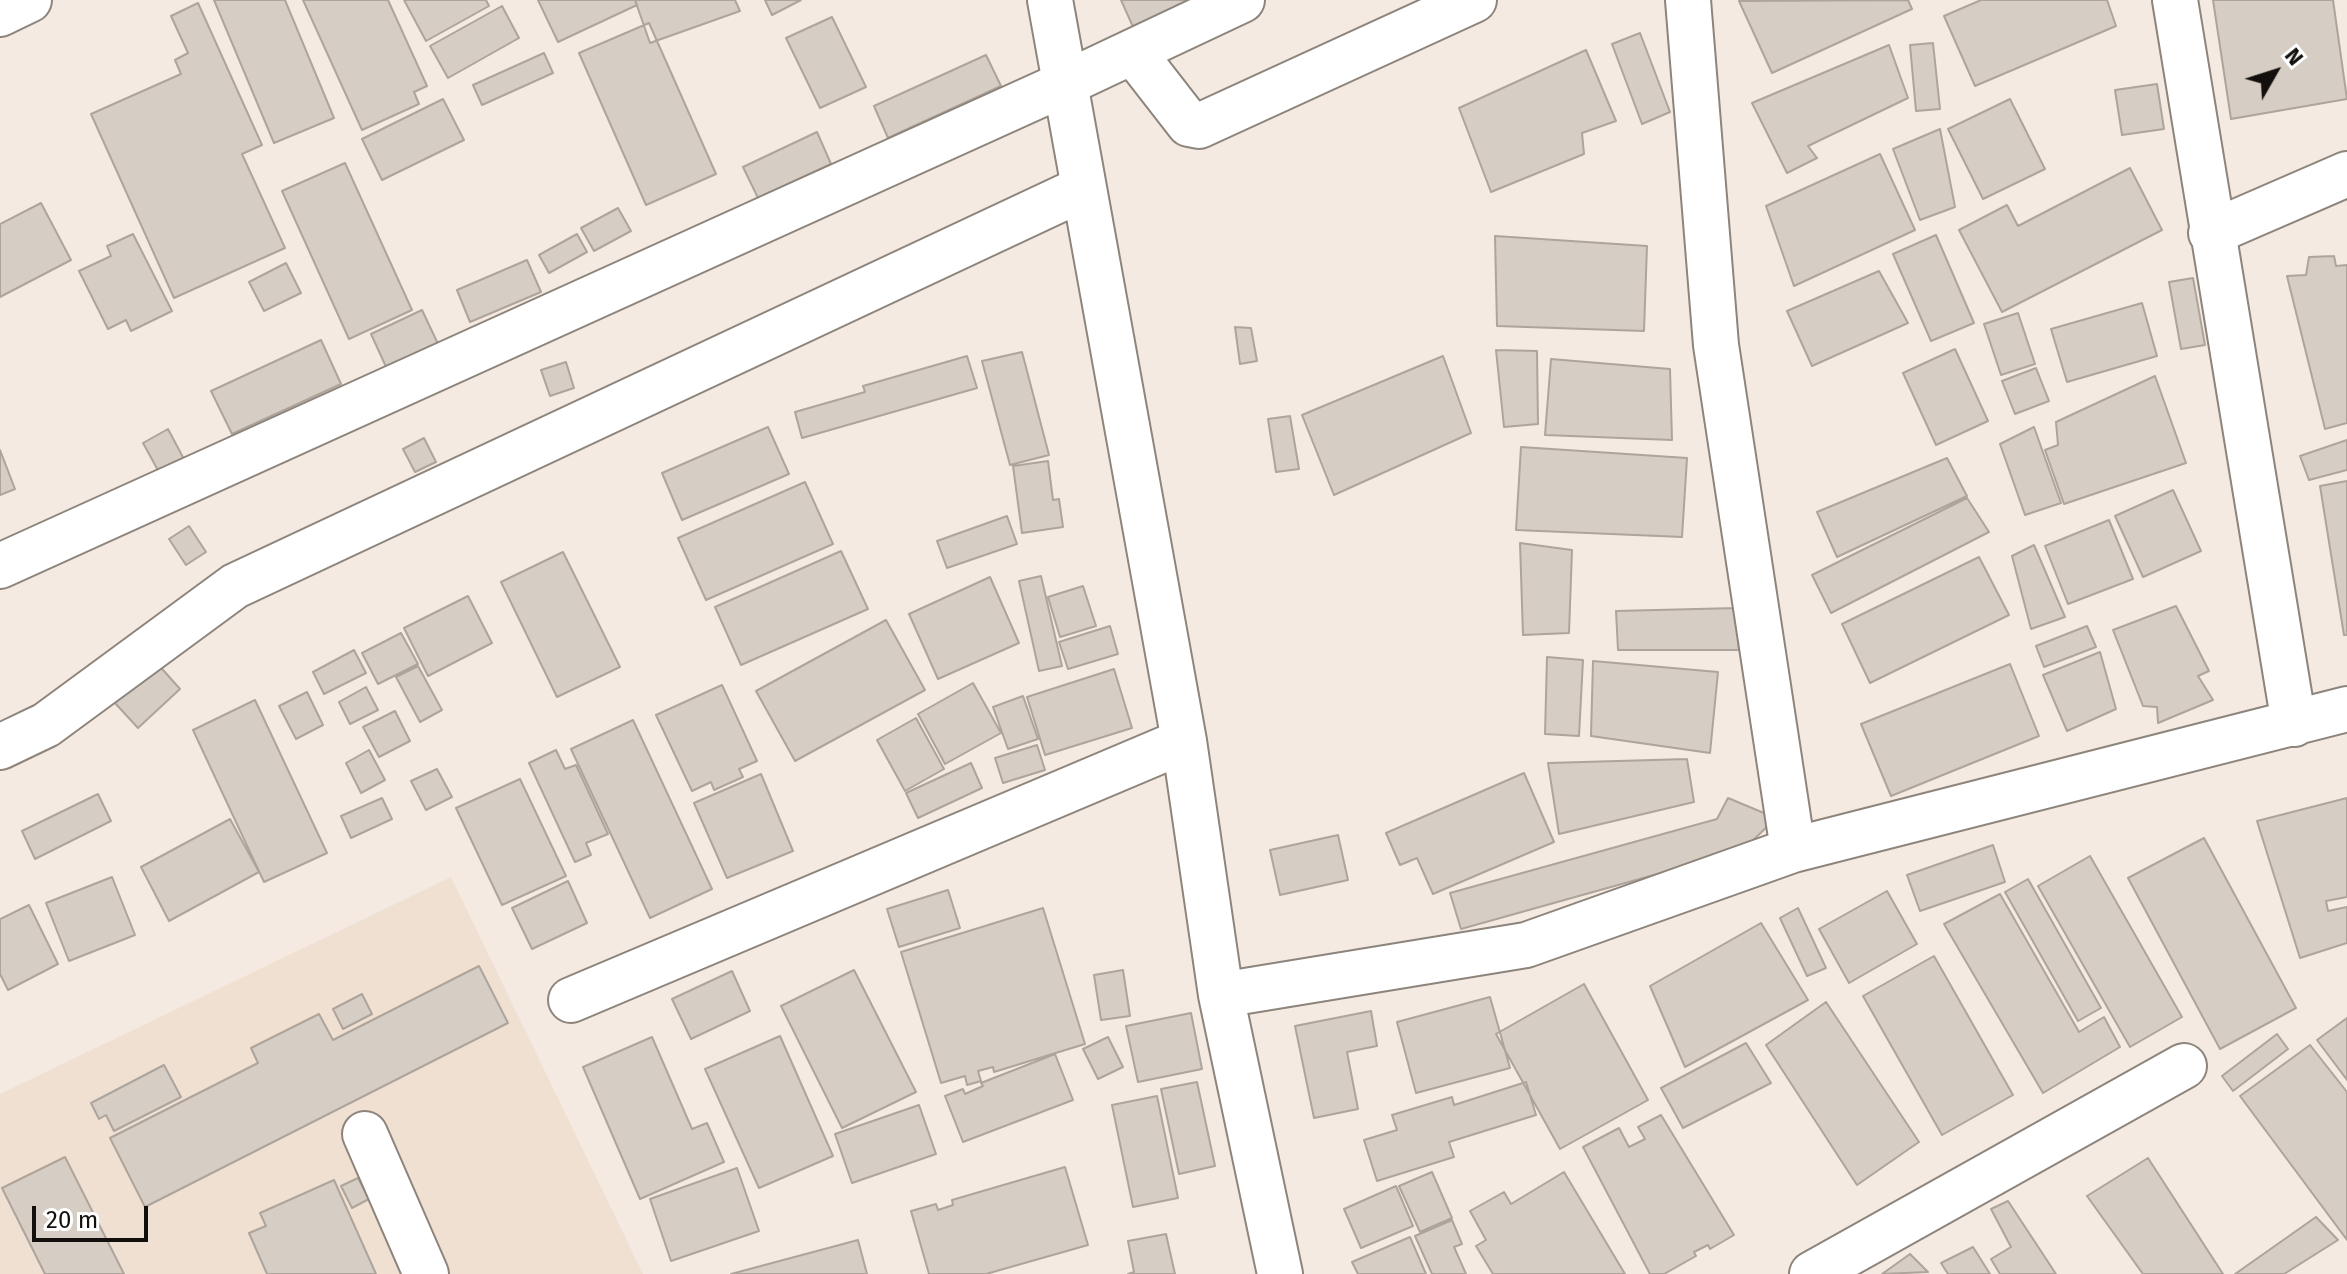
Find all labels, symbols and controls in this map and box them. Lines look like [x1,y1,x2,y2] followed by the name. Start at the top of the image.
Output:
[2235,32,2315,112] north arrow
[2279,42,2309,71] text: N
[36,1190,152,1240] scale bar
[46,1206,98,1234] text: 20 m

